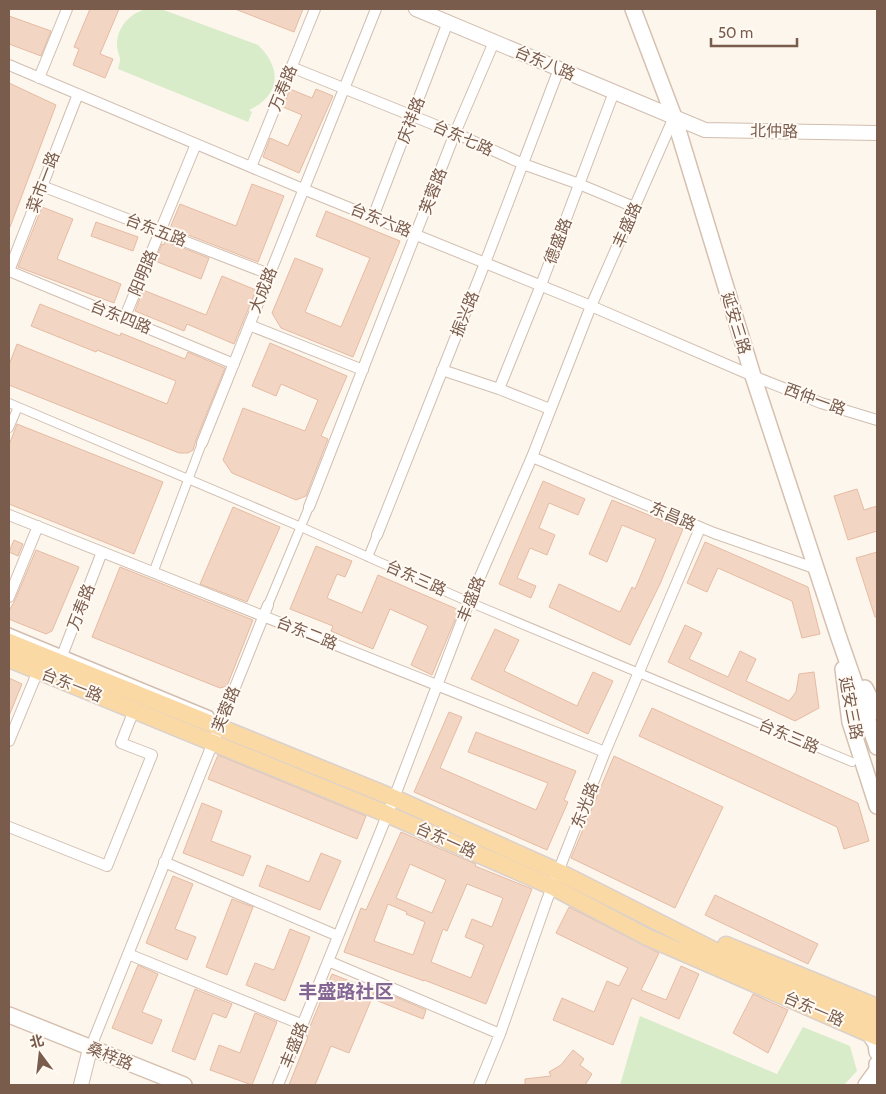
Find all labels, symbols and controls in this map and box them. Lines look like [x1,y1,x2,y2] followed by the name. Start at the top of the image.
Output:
[711,15,797,47] scale bar
[718,24,753,42] text: 50 m
[512,42,578,84] street label: 台东八路
[265,62,301,114] street label: 万寿路
[394,94,428,146] street label: 庆祥路
[430,116,496,160] street label: 台东七路
[750,121,798,141] street label: 北仲路
[23,149,63,215] street label: 菜市一路
[416,165,450,217] street label: 芙蓉路
[348,199,414,241] street label: 台东六路
[609,199,645,251] street label: 丰盛路
[123,210,189,250] street label: 台东五路
[541,215,575,267] street label: 德盛路
[125,247,161,299] street label: 阳明路
[245,264,281,316] street label: 大成路
[447,288,483,340] street label: 振兴路
[718,290,754,356] street label: 延安三路
[88,296,154,338] street label: 台东四路
[782,379,848,419] street label: 西仲一路
[647,498,699,534] street label: 东昌路
[383,556,449,600] street label: 台东三路
[453,573,489,625] street label: 丰盛路
[64,581,98,633] street label: 万寿路
[274,612,340,654] street label: 台东二路
[39,664,105,706] street label: 台东一路
[836,675,866,741] street label: 延安三路
[208,683,244,735] street label: 芙蓉路
[756,715,822,757] street label: 台东三路
[568,779,602,831] street label: 东光路
[413,818,479,862] street label: 台东一路
[298,980,394,1003] district label: 丰盛路社区
[781,988,847,1030] street label: 台东一路
[276,1019,312,1071] street label: 丰盛路
[15,1029,65,1079] north arrow
[28,1031,46,1052] text: 北
[84,1038,136,1074] street label: 桑梓路

